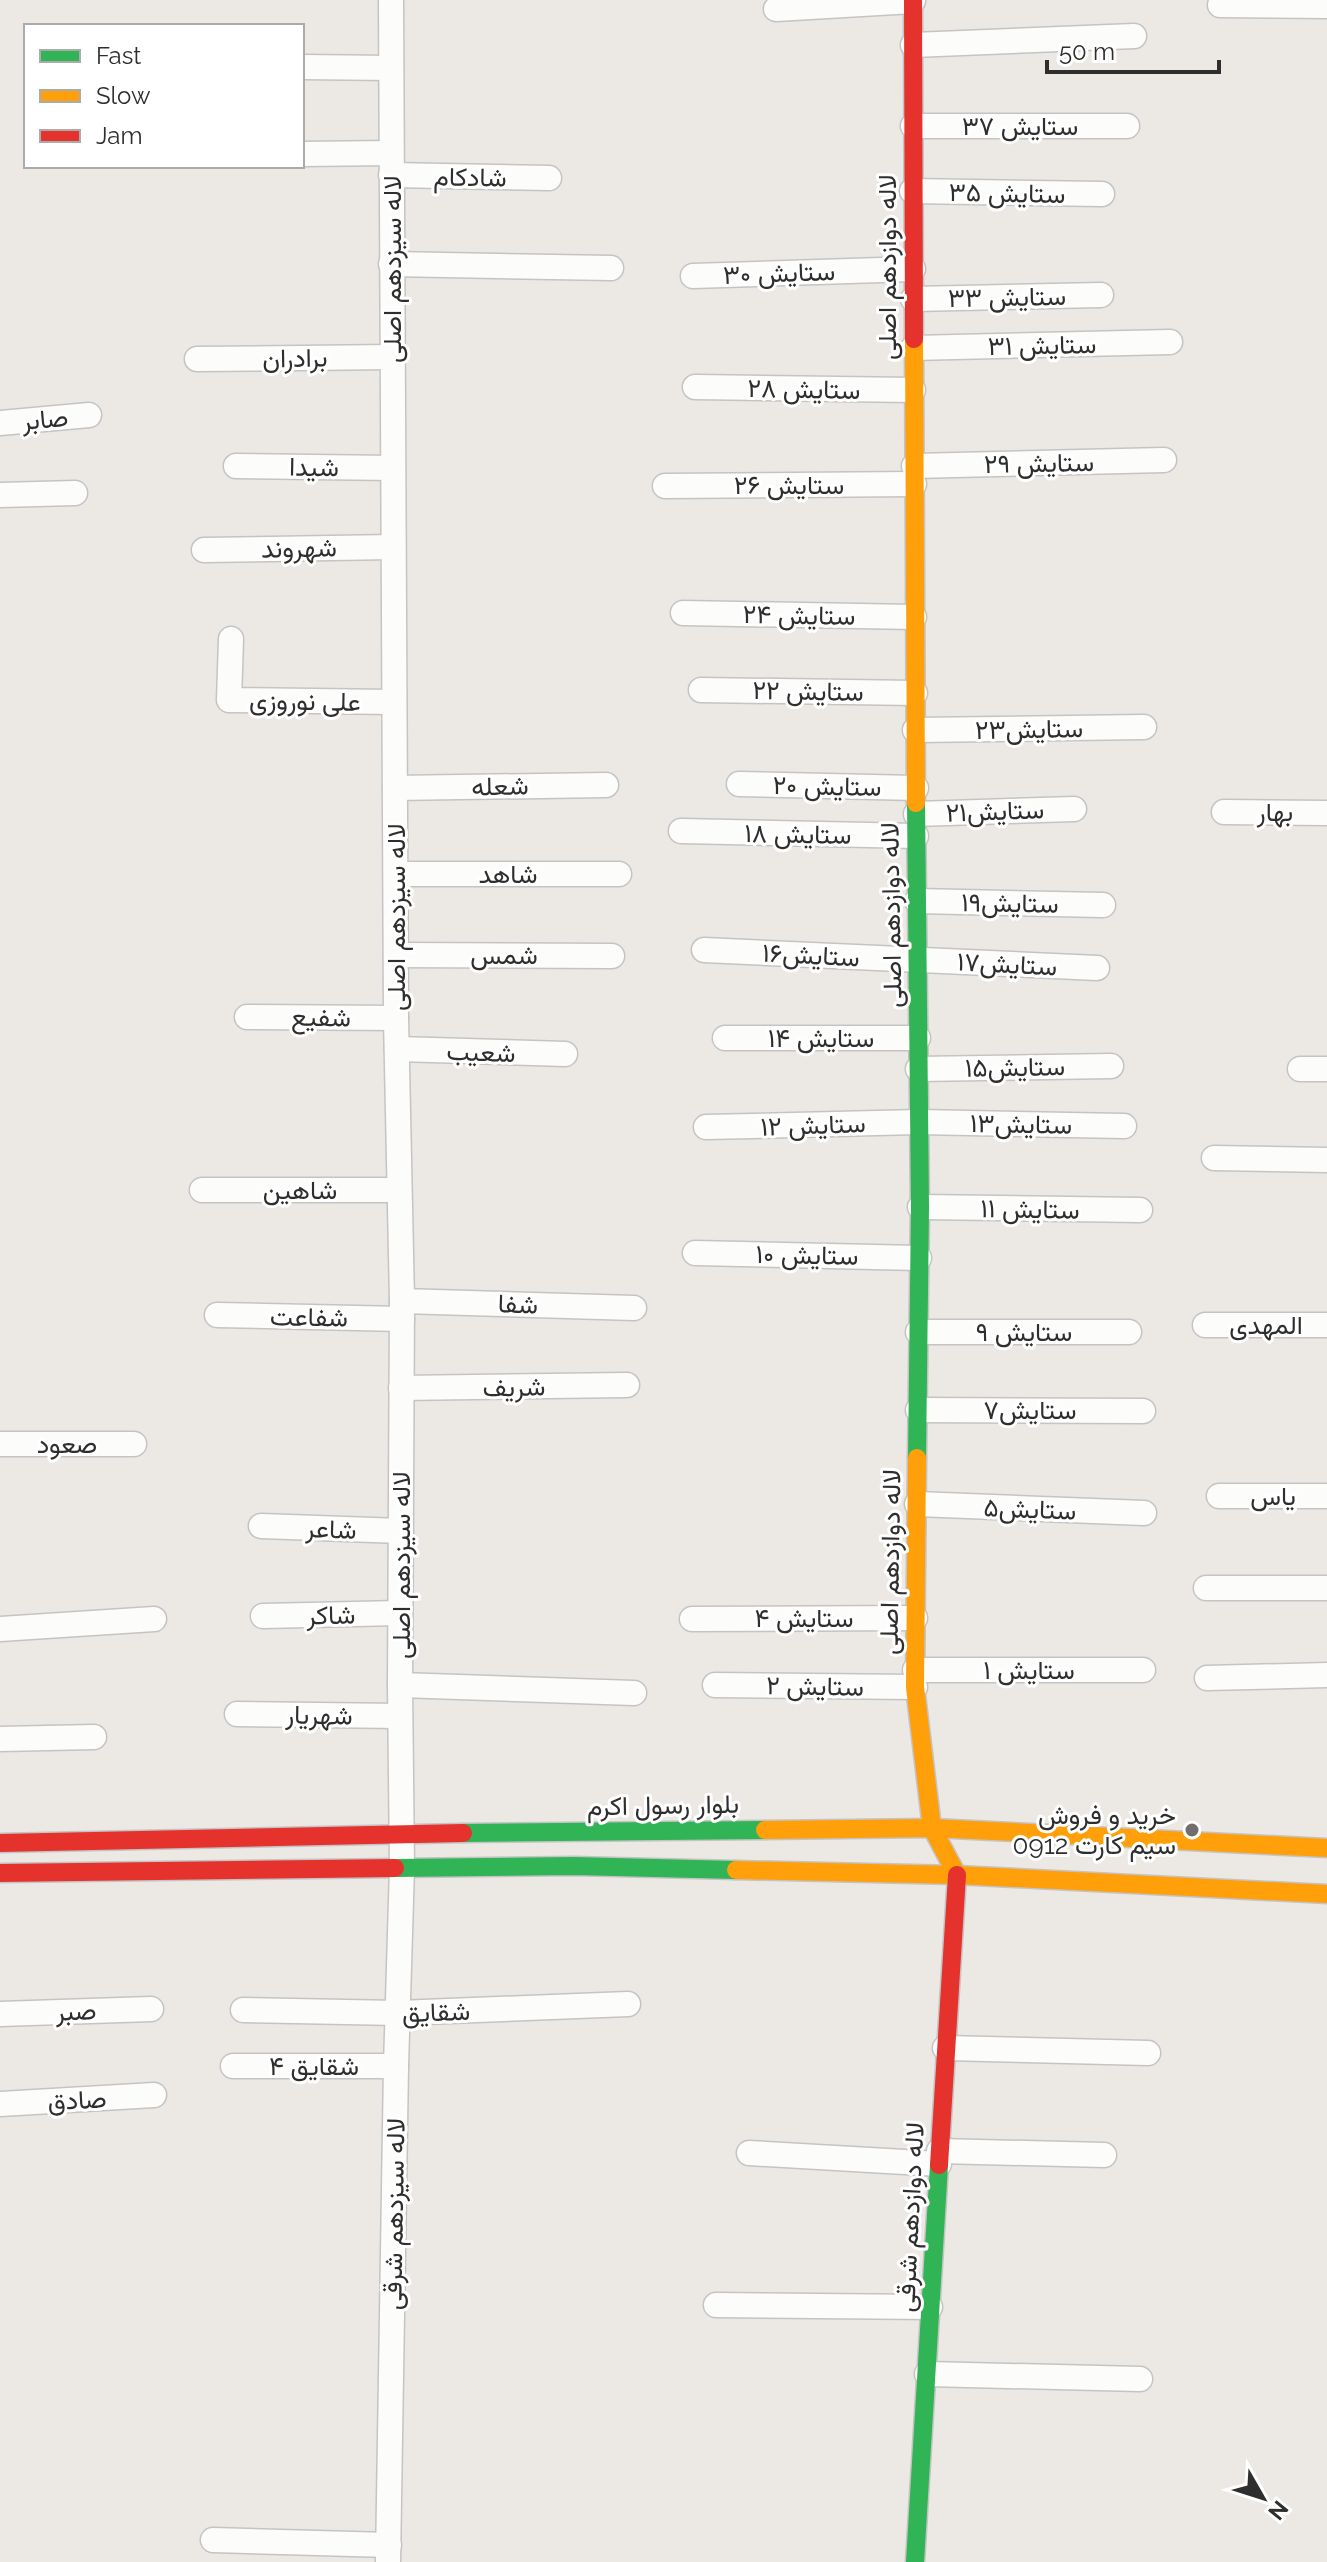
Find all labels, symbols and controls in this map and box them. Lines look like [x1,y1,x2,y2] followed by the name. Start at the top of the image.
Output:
[24,24,304,168] legend
[1047,24,1219,74] scale bar
[1059,37,1115,66] text: 50 m
[96,41,141,70] text: Fast
[96,81,151,110] text: Slow
[962,111,1078,142] street label: ستایش ۳۷
[96,121,142,150] text: Jam
[433,161,507,195] street label: شادکام
[872,174,904,360] street label: لاله دوازدهم اصلی
[377,175,409,363] street label: لاله سیزدهم اصلی
[948,177,1066,210] street label: ستایش ۳۵
[722,256,836,291] street label: ستایش ۳۰
[948,281,1066,314] street label: ستایش ۳۳
[987,329,1097,362] street label: ستایش ۳۱
[262,342,328,375] street label: برادران
[747,373,861,406] street label: ستایش ۲۸
[20,402,69,437] street label: صابر
[984,447,1094,480] street label: ستایش ۲۹
[289,452,339,482] street label: شیدا
[734,470,844,501] street label: ستایش ۲۶
[261,532,337,565] street label: شهروند
[742,599,856,632] street label: ستایش ۲۴
[752,675,864,708] street label: ستایش ۲۲
[249,685,361,718] street label: علی نوروزی
[975,713,1083,746] street label: ستایش۲۳
[772,770,882,803] street label: ستایش ۲۰
[471,771,529,801] street label: شعله
[945,794,1045,829] street label: ستایش۲۱
[1256,797,1293,828] street label: بهار
[744,818,852,851] street label: ستایش ۱۸
[874,822,910,1008] street label: لاله دوازدهم اصلی
[381,823,413,1011] street label: لاله سیزدهم اصلی
[478,859,538,889] street label: شاهد
[961,887,1059,920] street label: ستایش۱۹
[761,937,861,974] street label: ستایش۱۶
[470,940,538,971] street label: شمس
[956,946,1058,983] street label: ستایش۱۷
[291,1001,351,1036] street label: شفیع
[768,1023,874,1054] street label: ستایش ۱۴
[446,1036,516,1068] street label: شعیب
[965,1051,1065,1084] street label: ستایش۱۵
[760,1108,866,1143] street label: ستایش ۱۲
[970,1108,1072,1141] street label: ستایش۱۳
[263,1175,337,1206] street label: شاهین
[980,1193,1080,1226] street label: ستایش ۱۱
[755,1239,859,1272] street label: ستایش ۱۰
[497,1288,539,1320] street label: شفا
[270,1301,348,1333] street label: شفاعت
[1229,1310,1303,1341] street label: المهدی
[976,1317,1072,1348] street label: ستایش ۹
[482,1371,546,1404] street label: شریف
[984,1395,1076,1426] street label: ستایش۷
[37,1429,97,1460] street label: صعود
[873,1469,909,1655] street label: لاله دوازدهم اصلی
[386,1471,418,1659] street label: لاله سیزدهم اصلی
[1250,1481,1296,1512] street label: یاس
[983,1492,1077,1527] street label: ستایش۵
[304,1513,357,1546] street label: شاعر
[305,1600,356,1631] street label: شاکر
[754,1603,854,1634] street label: ستایش ۴
[983,1655,1075,1686] street label: ستایش ۱
[766,1670,864,1703] street label: ستایش ۲
[284,1699,353,1732] street label: شهریار
[587,1789,739,1823] street label: بلوار رسول اکرم
[1013,1800,1176,1862] place label: خرید و فروش سیم کارت 0912
[1183,1821,1201,1839] marker: خرید و فروش سیم کارت 0912
[54,1995,97,2028] street label: صبر
[401,1996,471,2029] street label: شقایق
[269,2051,359,2082] street label: شقایق ۴
[47,2083,107,2117] street label: صادق
[377,2118,413,2310] street label: لاله سیزدهم شرقی
[890,2121,932,2313] street label: لاله دوازدهم شرقی
[1223,2458,1303,2538] north arrow
[1263,2496,1294,2525] text: N

